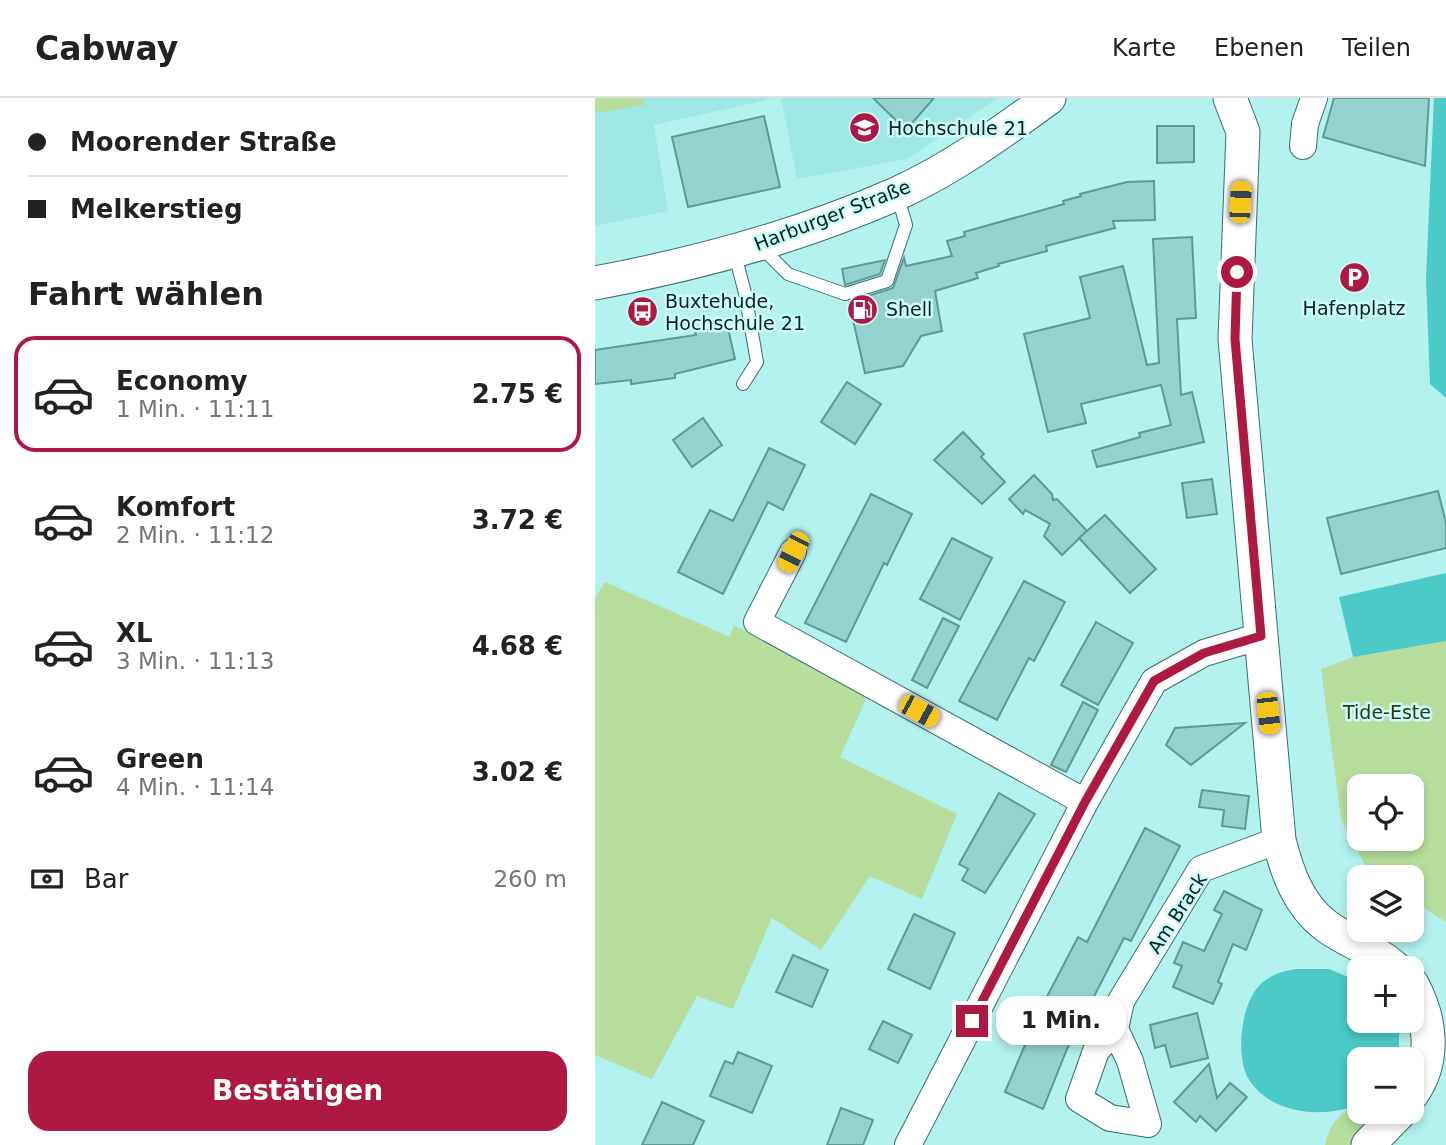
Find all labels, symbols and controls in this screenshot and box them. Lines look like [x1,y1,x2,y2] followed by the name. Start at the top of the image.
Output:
[35,29,178,68] text: Cabway
[1112,34,1176,62] text: Karte
[1214,34,1304,62] text: Ebenen
[1342,34,1411,62] text: Teilen
[848,111,882,145] school or university icon: Hochschule 21
[888,117,1028,139] place label: Hochschule 21
[70,127,337,157] text: Moorender Straße
[751,175,913,255] street label: Harburger Straße
[1229,180,1252,224] car
[70,194,243,224] text: Melkerstieg
[1221,256,1253,288] route start
[1337,260,1371,294] parking icon: Hafenplatz
[28,275,264,313] text: Fahrt wählen
[665,290,805,334] place label: Buxtehude, Hochschule 21
[846,292,880,326] fuel station icon: Shell
[625,295,659,329] bus stop icon: Buxtehude, Hochschule 21
[1303,297,1405,319] place label: Hafenplatz
[886,298,932,320] place label: Shell
[32,363,95,426] icon: car
[116,366,247,396] text: Economy
[472,379,563,409] text: 2.75 €
[116,396,274,422] text: 1 Min. · 11:11
[32,489,95,552] icon: car
[116,492,235,522] text: Komfort
[472,505,563,535] text: 3.72 €
[116,522,274,548] text: 2 Min. · 11:12
[775,529,812,575] car
[32,615,95,678] icon: car
[116,618,153,648] text: XL
[472,631,563,661] text: 4.68 €
[116,648,274,674] text: 3 Min. · 11:13
[1256,691,1281,735] car
[896,692,943,730] car
[1342,701,1431,723] park label: Tide-Este
[32,741,95,804] icon: car
[116,744,204,774] text: Green
[472,757,563,787] text: 3.02 €
[116,774,274,800] text: 4 Min. · 11:14
[1347,774,1424,1124] map controls
[1347,774,1424,851] button: locate
[28,860,66,898] icon: cash
[84,864,128,894] text: Bar
[1347,865,1424,942] button: layers
[493,866,567,892] text: 260 m
[1143,869,1211,957] street label: Am Brack
[1347,956,1424,1033] button: +
[997,996,1126,1046] callout: 1 Min.
[956,1005,988,1037] route end
[1021,1007,1101,1033] text: 1 Min.
[1347,1047,1424,1124] button: −
[28,1051,567,1131] button: Bestätigen

